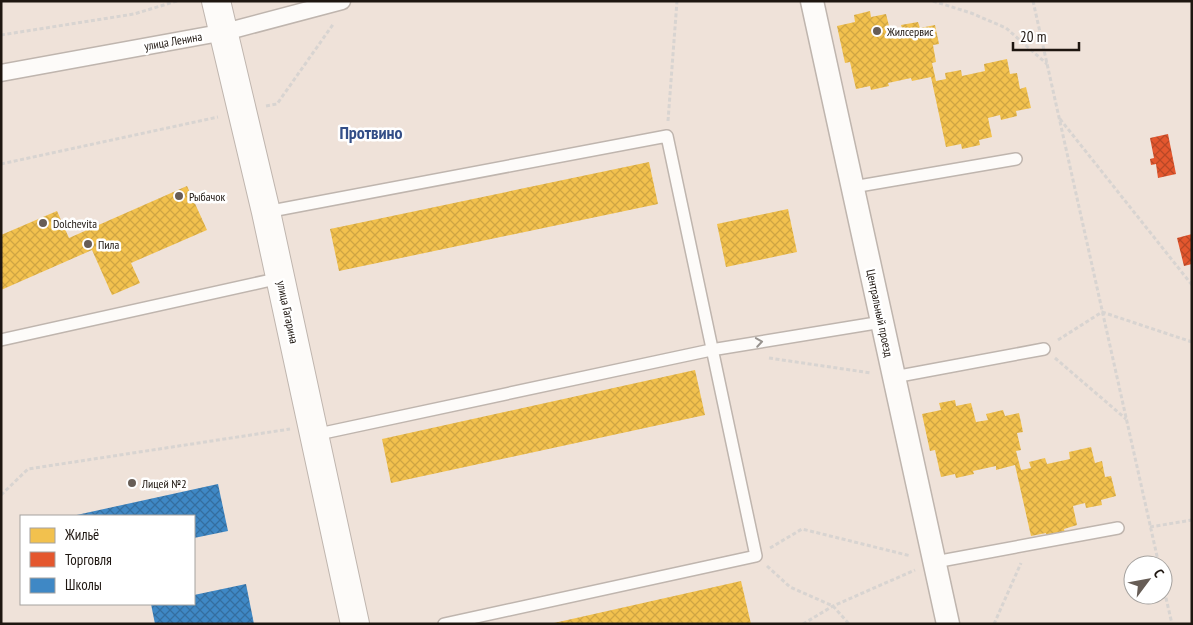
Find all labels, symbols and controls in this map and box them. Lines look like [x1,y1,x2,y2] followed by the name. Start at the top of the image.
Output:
[1013,20,1079,52] scale bar
[886,24,934,39] place label: Жилсервис
[871,25,883,37] marker: Жилсервис
[1020,27,1046,46] text: 20 m
[143,28,203,53] street label: улица Ленина
[339,121,403,144] district label: Протвино
[189,189,225,204] place label: Рыбачок
[173,190,185,202] marker: Рыбачок
[53,216,97,231] place label: Dolchevita
[37,217,49,229] marker: Dolchevita
[98,237,119,252] place label: Пила
[82,238,94,250] marker: Пила
[863,268,897,359] street label: Центральный проезд
[274,279,302,345] street label: улица Гагарина
[755,338,764,348] one-way arrow
[141,476,187,491] place label: Лицей №2
[126,477,138,489] marker: Лицей №2
[20,515,195,605] legend
[64,525,99,544] text: Жильё
[65,550,112,569] text: Торговля
[1123,555,1173,605] north arrow
[1150,566,1169,581] text: С
[65,575,102,594] text: Школы

